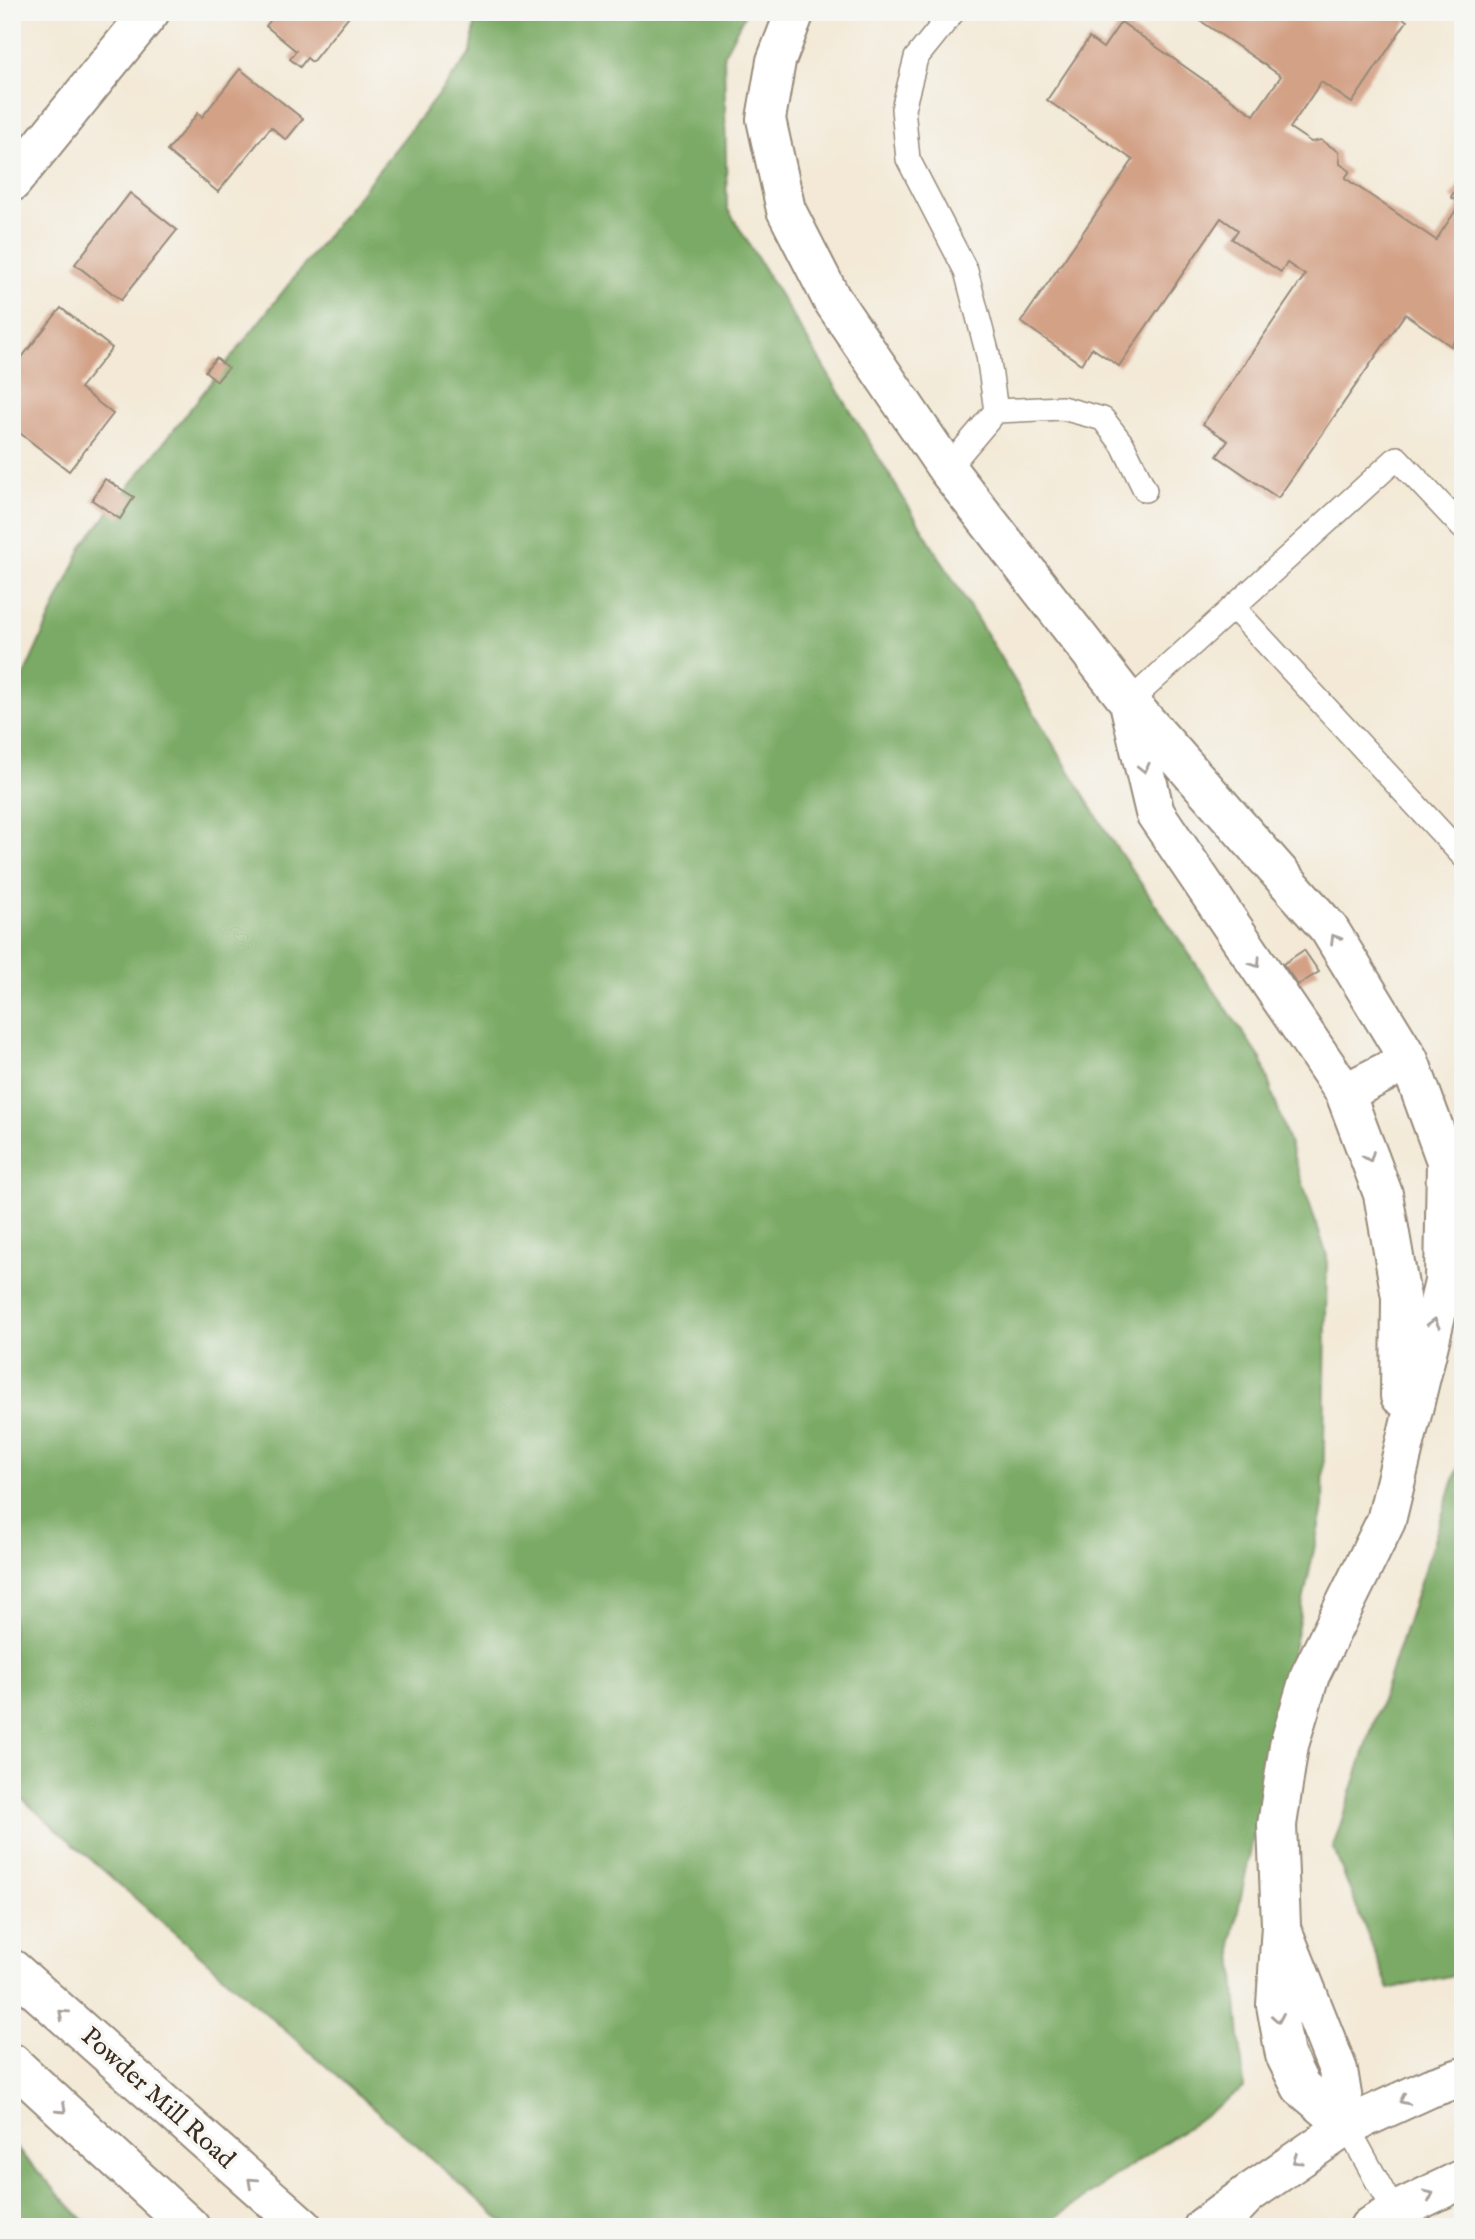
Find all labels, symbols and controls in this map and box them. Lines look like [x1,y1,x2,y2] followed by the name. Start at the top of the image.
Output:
[1136,762,1150,774] one-way arrow
[1331,934,1344,947] one-way arrow
[1248,955,1260,968] one-way arrow
[1360,1150,1374,1162] one-way arrow
[1426,1318,1440,1330] one-way arrow
[58,2010,71,2023] one-way arrow
[1270,2011,1285,2023] one-way arrow
[74,2020,242,2176] street label: Powder Mill Road
[1399,2091,1411,2105] one-way arrow
[54,2101,67,2113] one-way arrow
[1292,2152,1305,2164] one-way arrow
[247,2177,260,2190] one-way arrow
[1421,2190,1434,2204] one-way arrow

